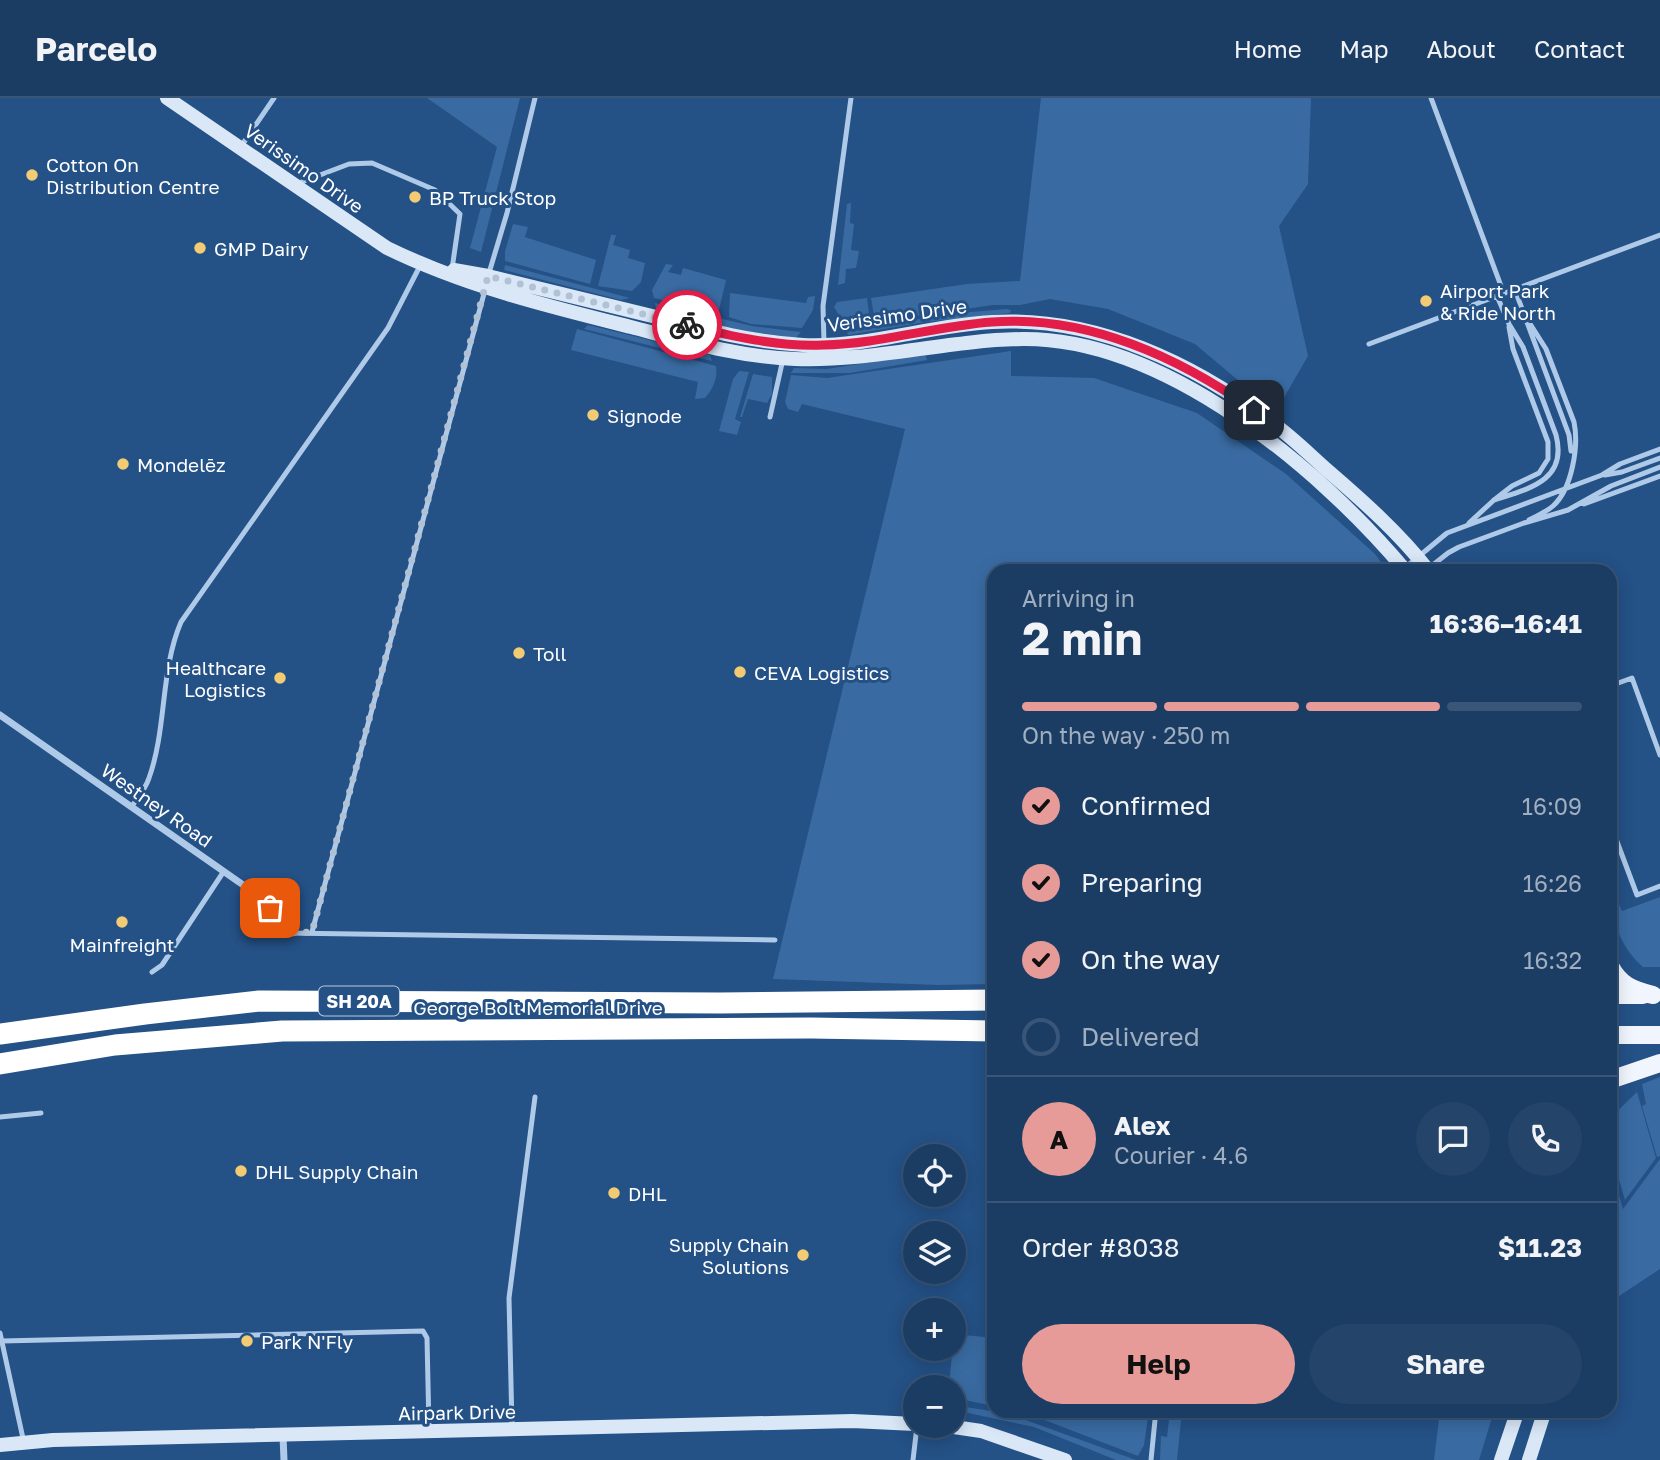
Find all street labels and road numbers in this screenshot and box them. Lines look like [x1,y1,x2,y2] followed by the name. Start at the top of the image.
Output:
[240,118,368,218] street label: Verissimo Drive
[826,294,968,336] street label: Verissimo Drive
[97,758,217,852] street label: Westney Road
[319,986,399,1016] road number: SH 20A
[413,996,663,1019] street label: George Bolt Memorial Drive
[398,1399,516,1425] street label: Airpark Drive

